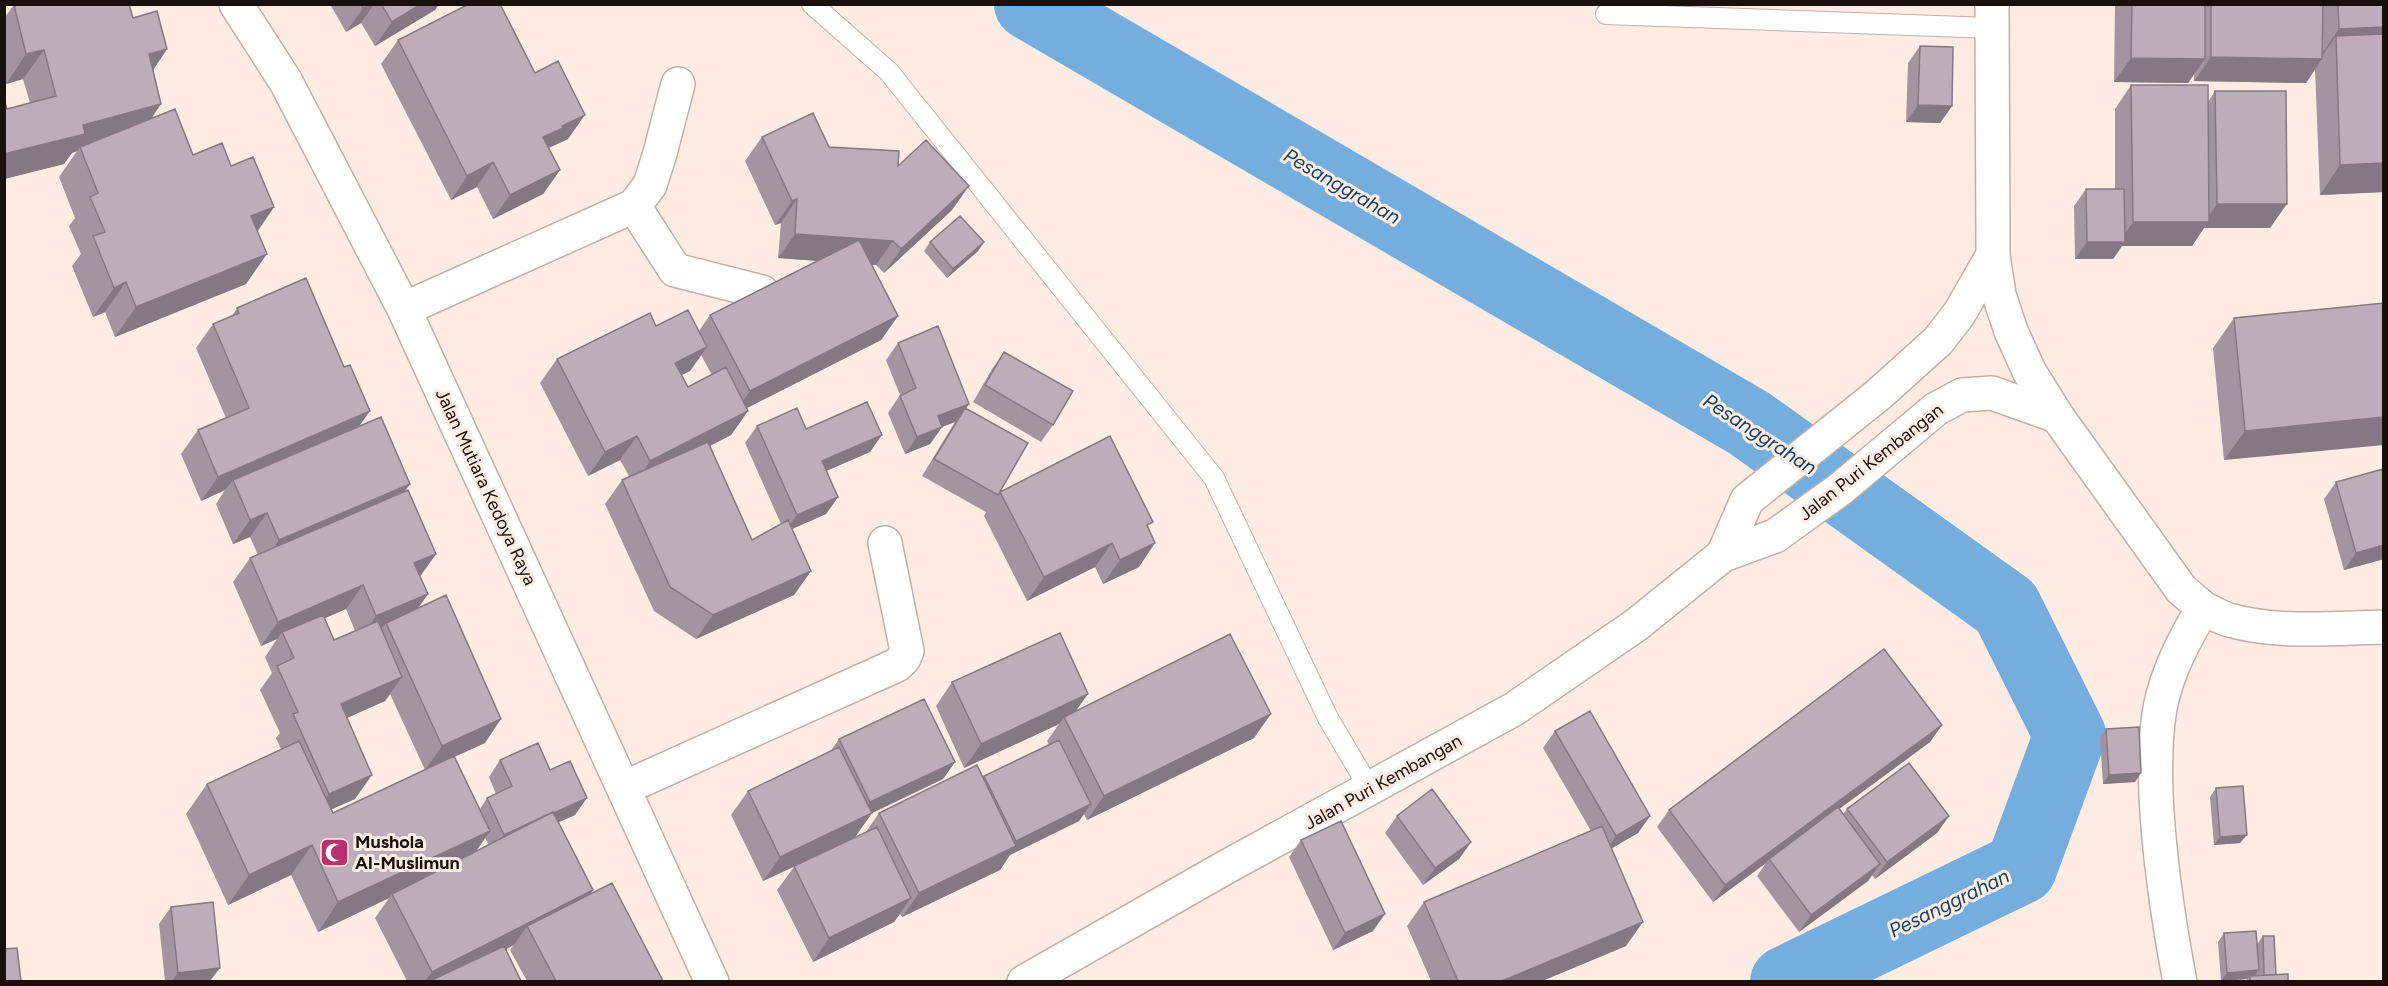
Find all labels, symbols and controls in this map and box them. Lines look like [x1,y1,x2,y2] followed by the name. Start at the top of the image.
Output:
[1279,143,1405,229] water label: Pesanggrahan
[431,385,541,589] street label: Jalan Mutiara Kedoya Raya
[1699,388,1821,480] water label: Pesanggrahan
[1795,399,1947,525] street label: Jalan Puri Kembangan
[1300,730,1466,834] street label: Jalan Puri Kembangan
[355,831,460,874] place label: Mushola AI-Muslimun
[318,836,350,868] mosque icon: Mushola AI-Muslimun
[1885,864,2013,942] water label: Pesanggrahan

